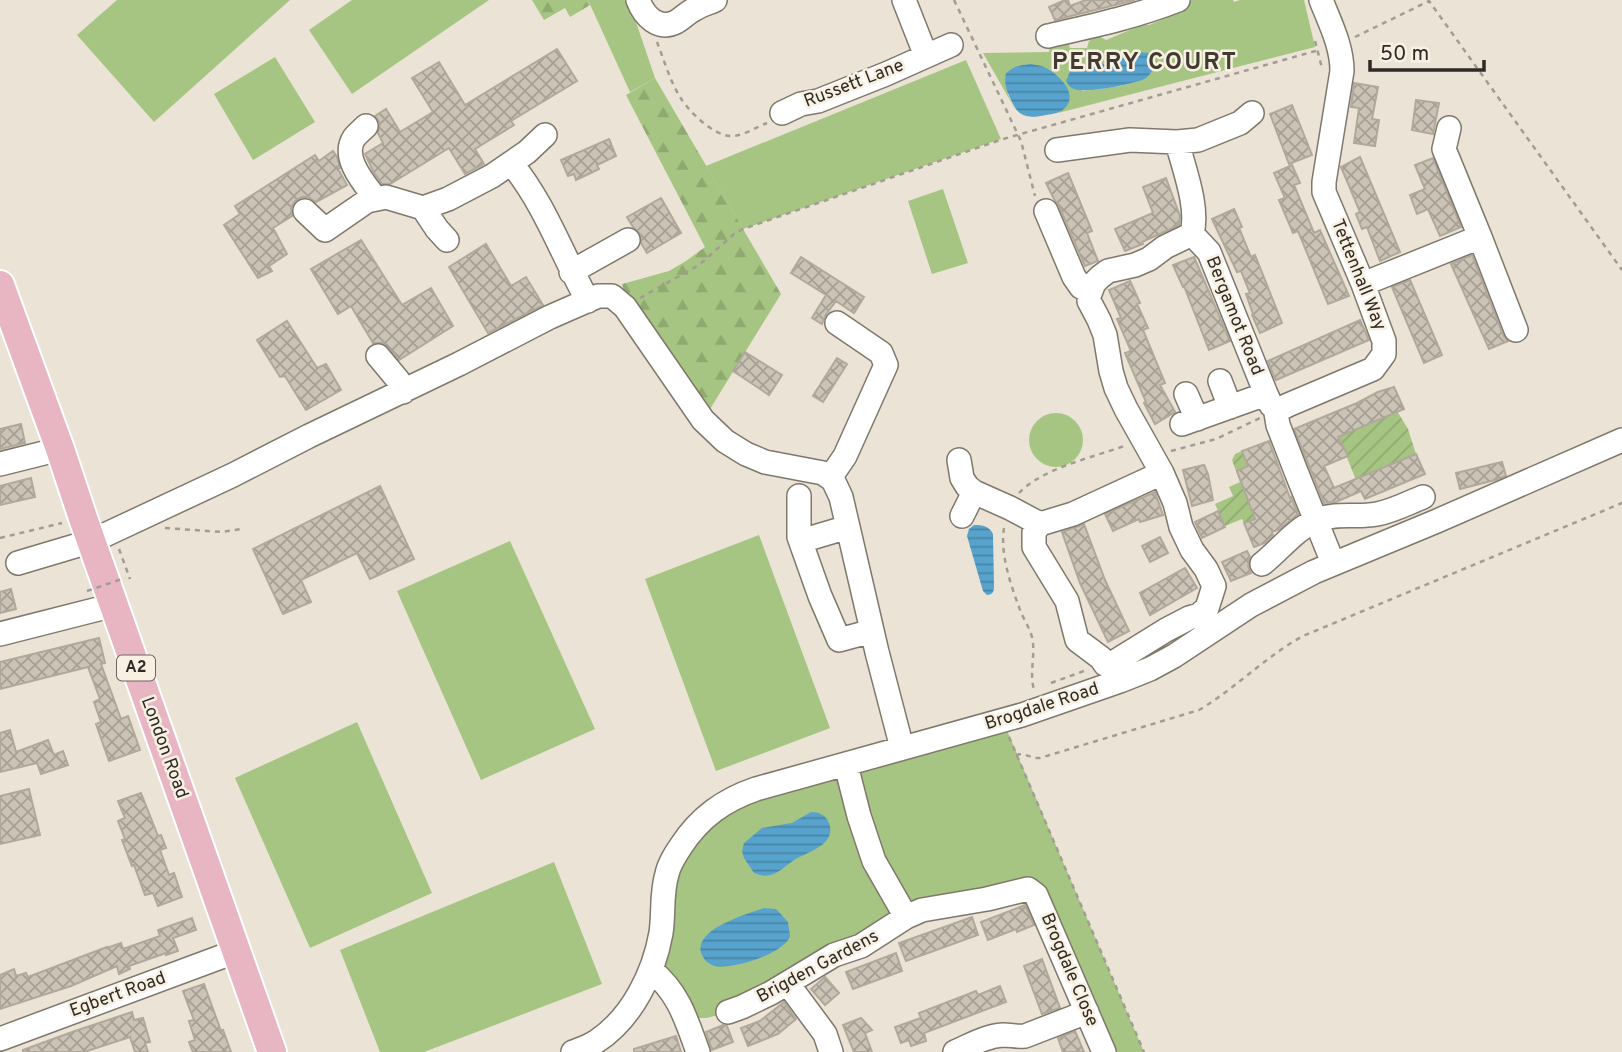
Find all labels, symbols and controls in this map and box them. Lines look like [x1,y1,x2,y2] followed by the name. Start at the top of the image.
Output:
[1370,28,1484,72] scale bar
[1380,41,1429,68] text: 50 m
[1052,48,1238,78] district label: PERRY COURT
[801,54,907,114] street label: Russett Lane
[1325,216,1391,334] street label: Tettenhall Way
[1200,253,1268,379] street label: Bergamot Road
[117,656,155,680] road number: A2
[982,678,1102,736] street label: Brogdale Road
[135,694,193,802] street label: London Road
[1035,910,1103,1030] street label: Brogdale Close
[753,925,883,1009] street label: Brigden Gardens
[67,967,169,1023] street label: Egbert Road

